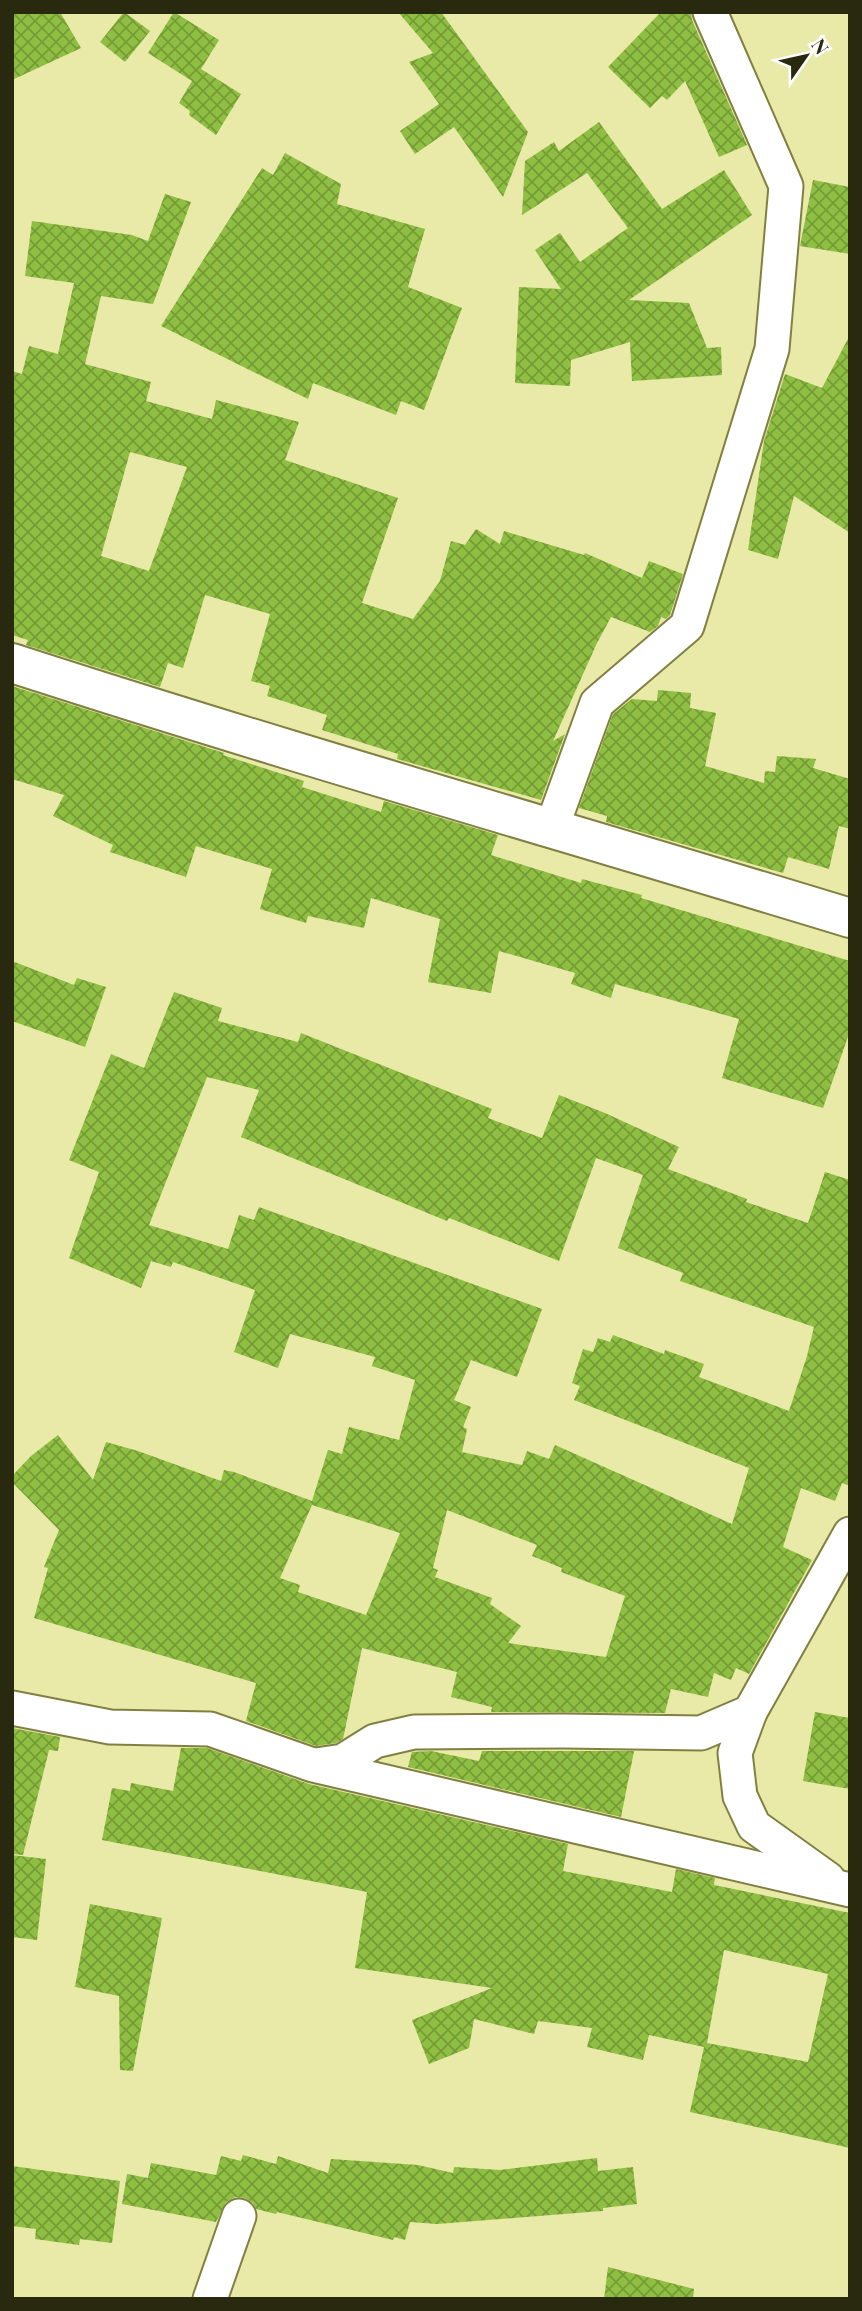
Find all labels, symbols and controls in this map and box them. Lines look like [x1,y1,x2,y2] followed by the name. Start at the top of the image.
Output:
[771,21,841,91] north arrow
[806,33,836,59] text: N

